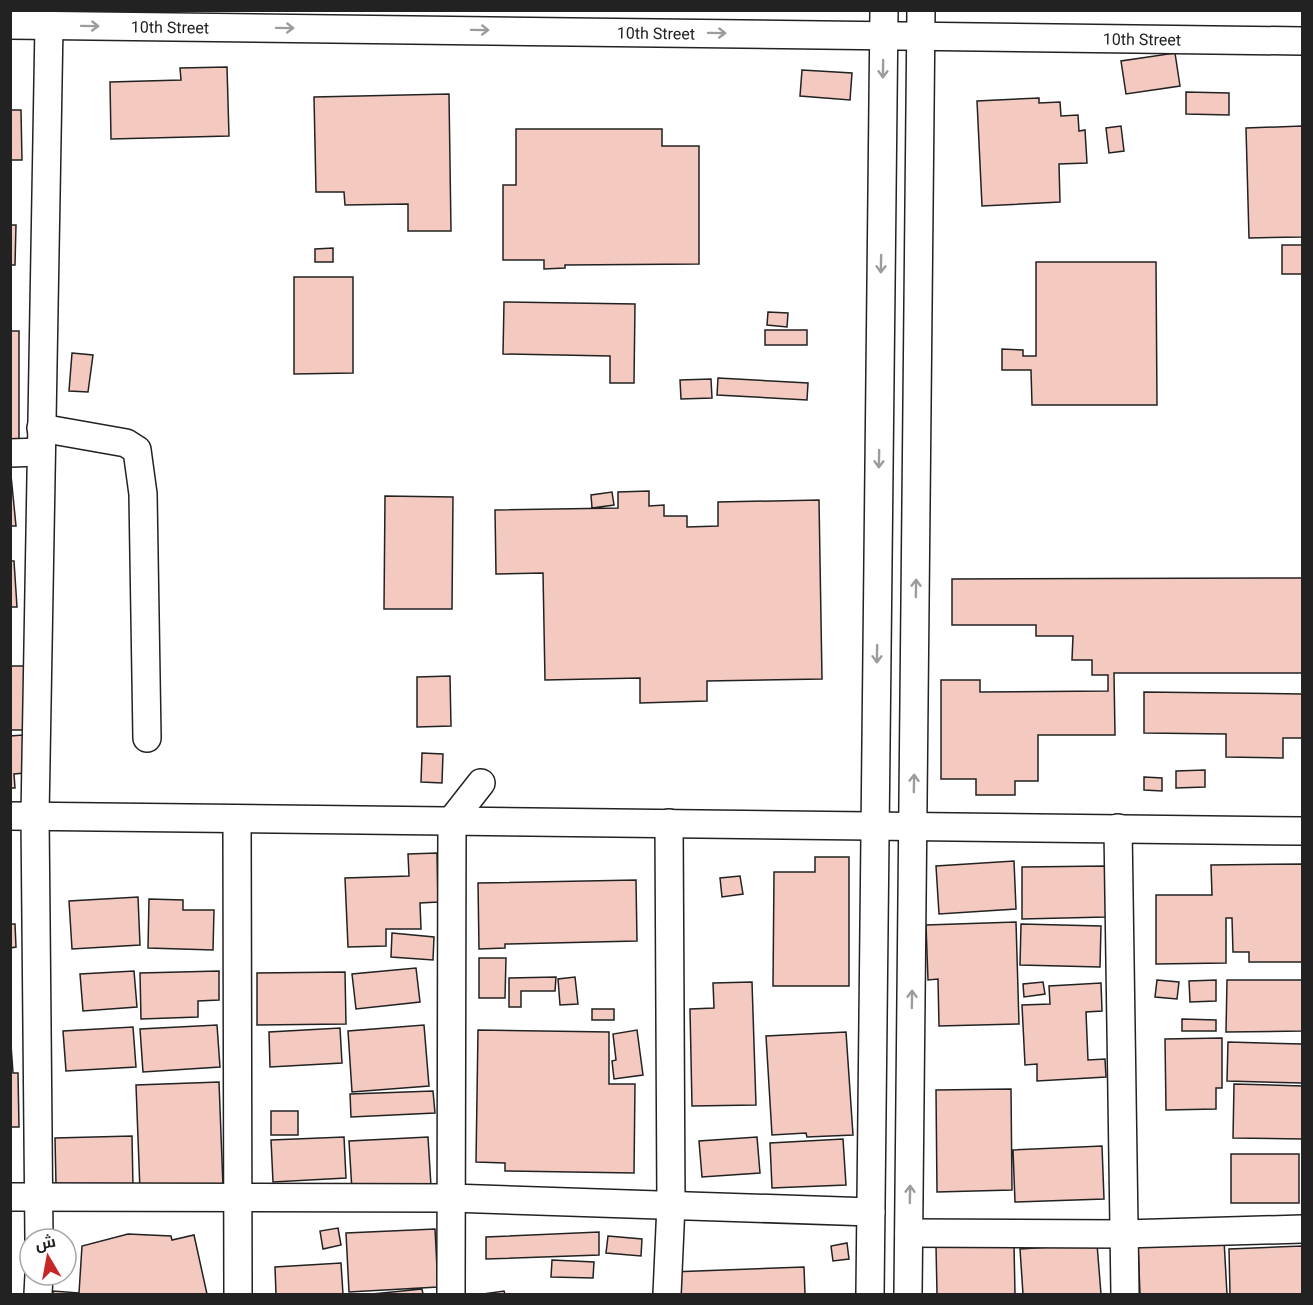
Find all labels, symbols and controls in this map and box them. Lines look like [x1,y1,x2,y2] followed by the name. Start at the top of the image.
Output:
[131,17,209,37] street label: 10th Street
[79,20,99,31] one-way arrow
[274,22,294,34] one-way arrow
[617,23,695,43] street label: 10th Street
[469,24,489,36] one-way arrow
[706,27,726,39] one-way arrow
[1103,29,1181,49] street label: 10th Street
[877,58,889,78] one-way arrow
[875,253,887,273] one-way arrow
[873,448,885,468] one-way arrow
[910,579,922,599] one-way arrow
[871,643,883,663] one-way arrow
[908,774,920,794] one-way arrow
[906,990,918,1010] one-way arrow
[904,1185,915,1205] one-way arrow
[18,1227,78,1287] north arrow
[34,1232,57,1254] text: ش

